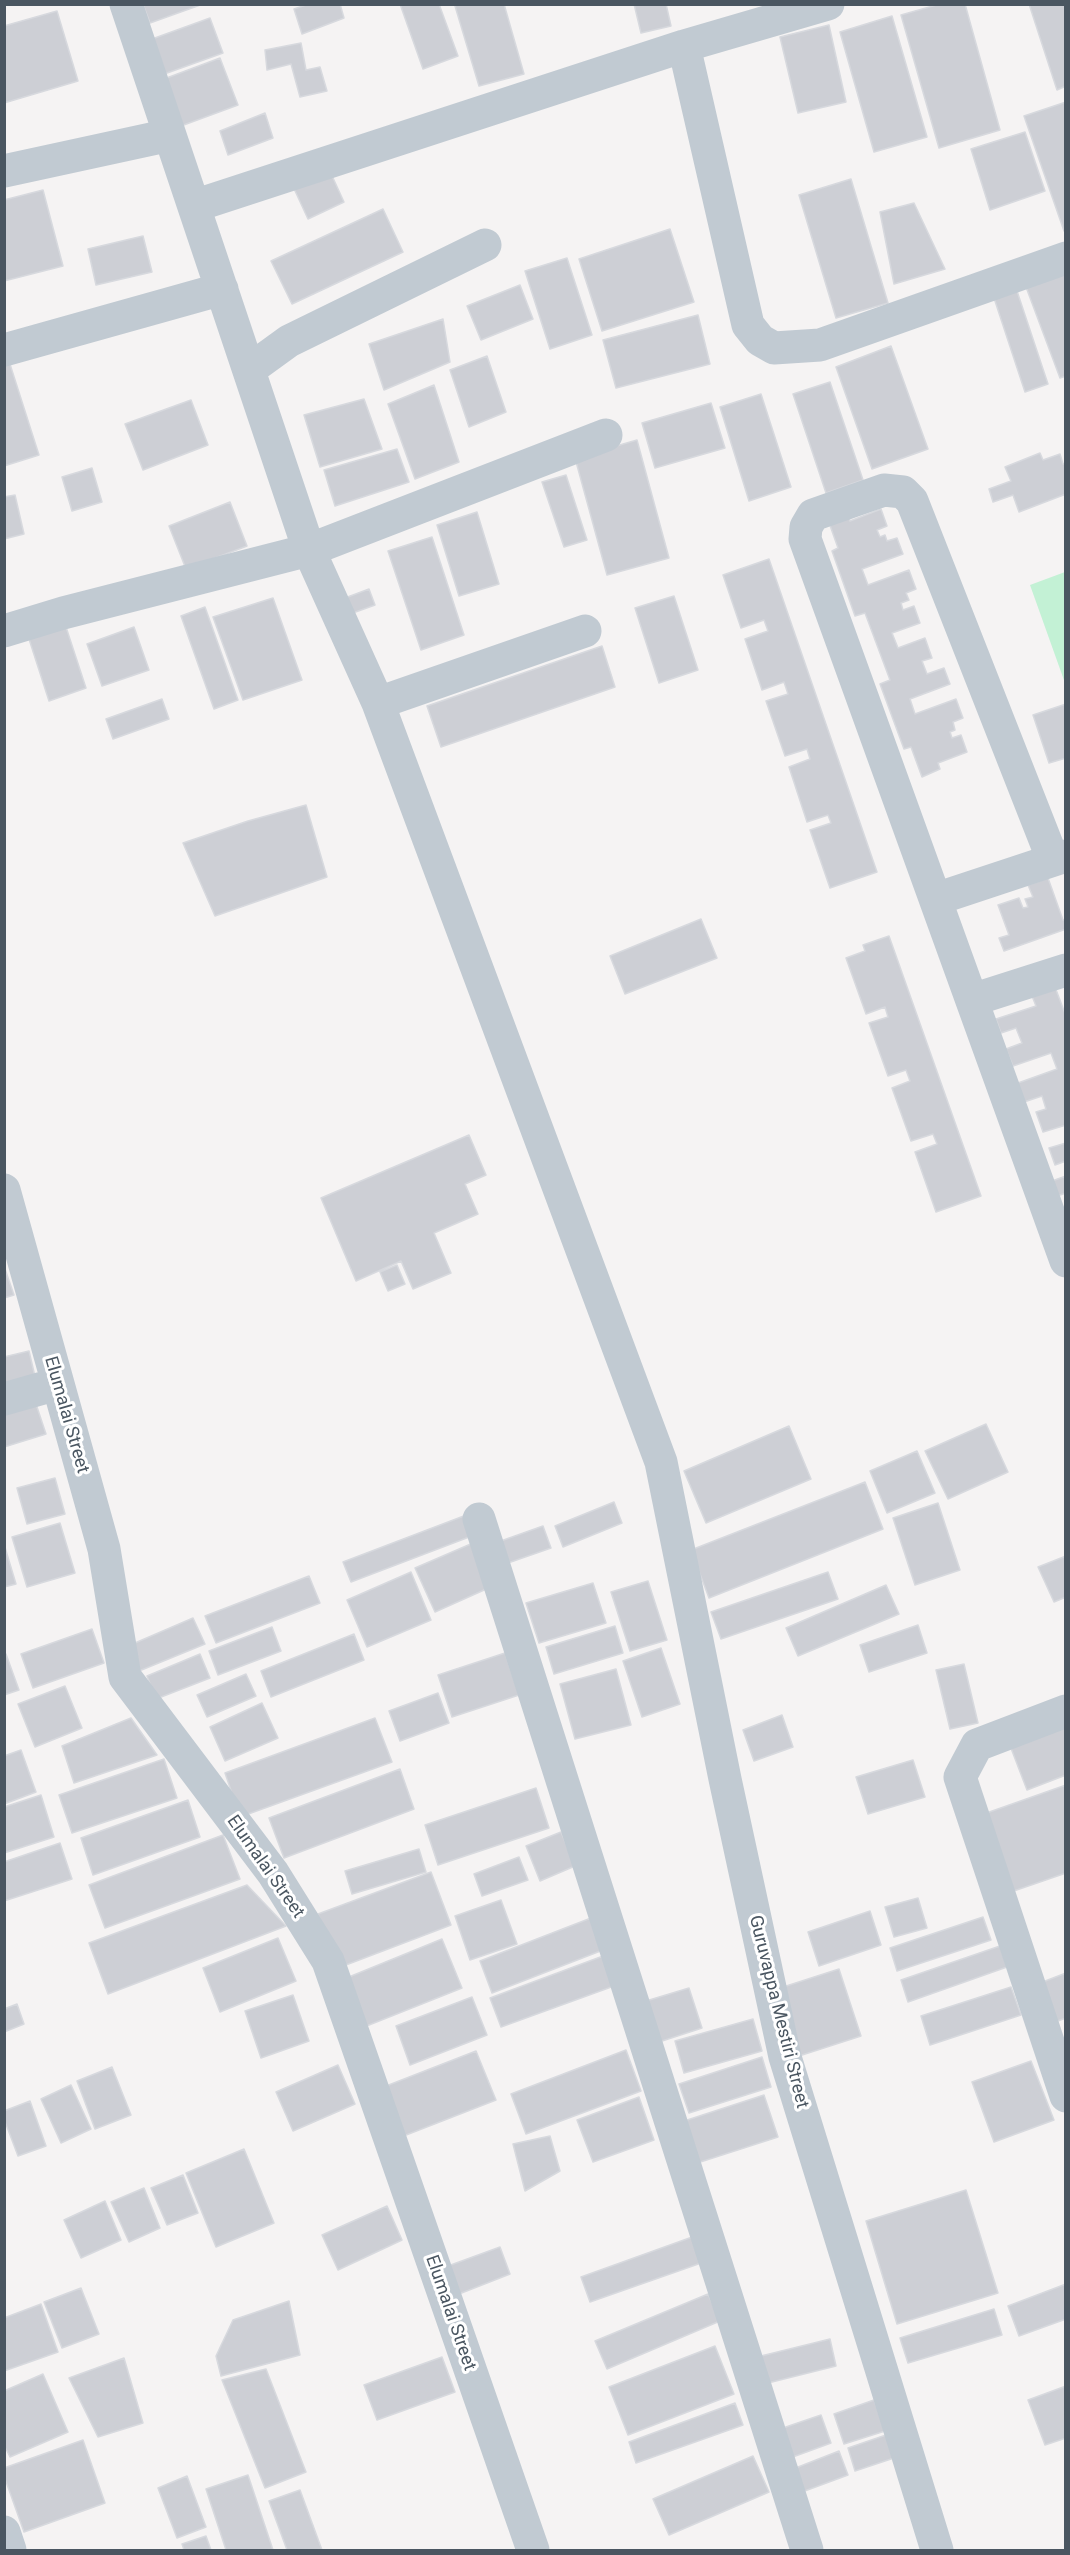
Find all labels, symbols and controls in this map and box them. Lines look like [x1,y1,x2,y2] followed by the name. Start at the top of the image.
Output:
[39,1354,93,1476] street label: Elumalai Street
[222,1811,308,1923] street label: Elumalai Street
[744,1913,812,2111] street label: Guruvappa Mestiri Street
[420,2252,480,2374] street label: Elumalai Street

